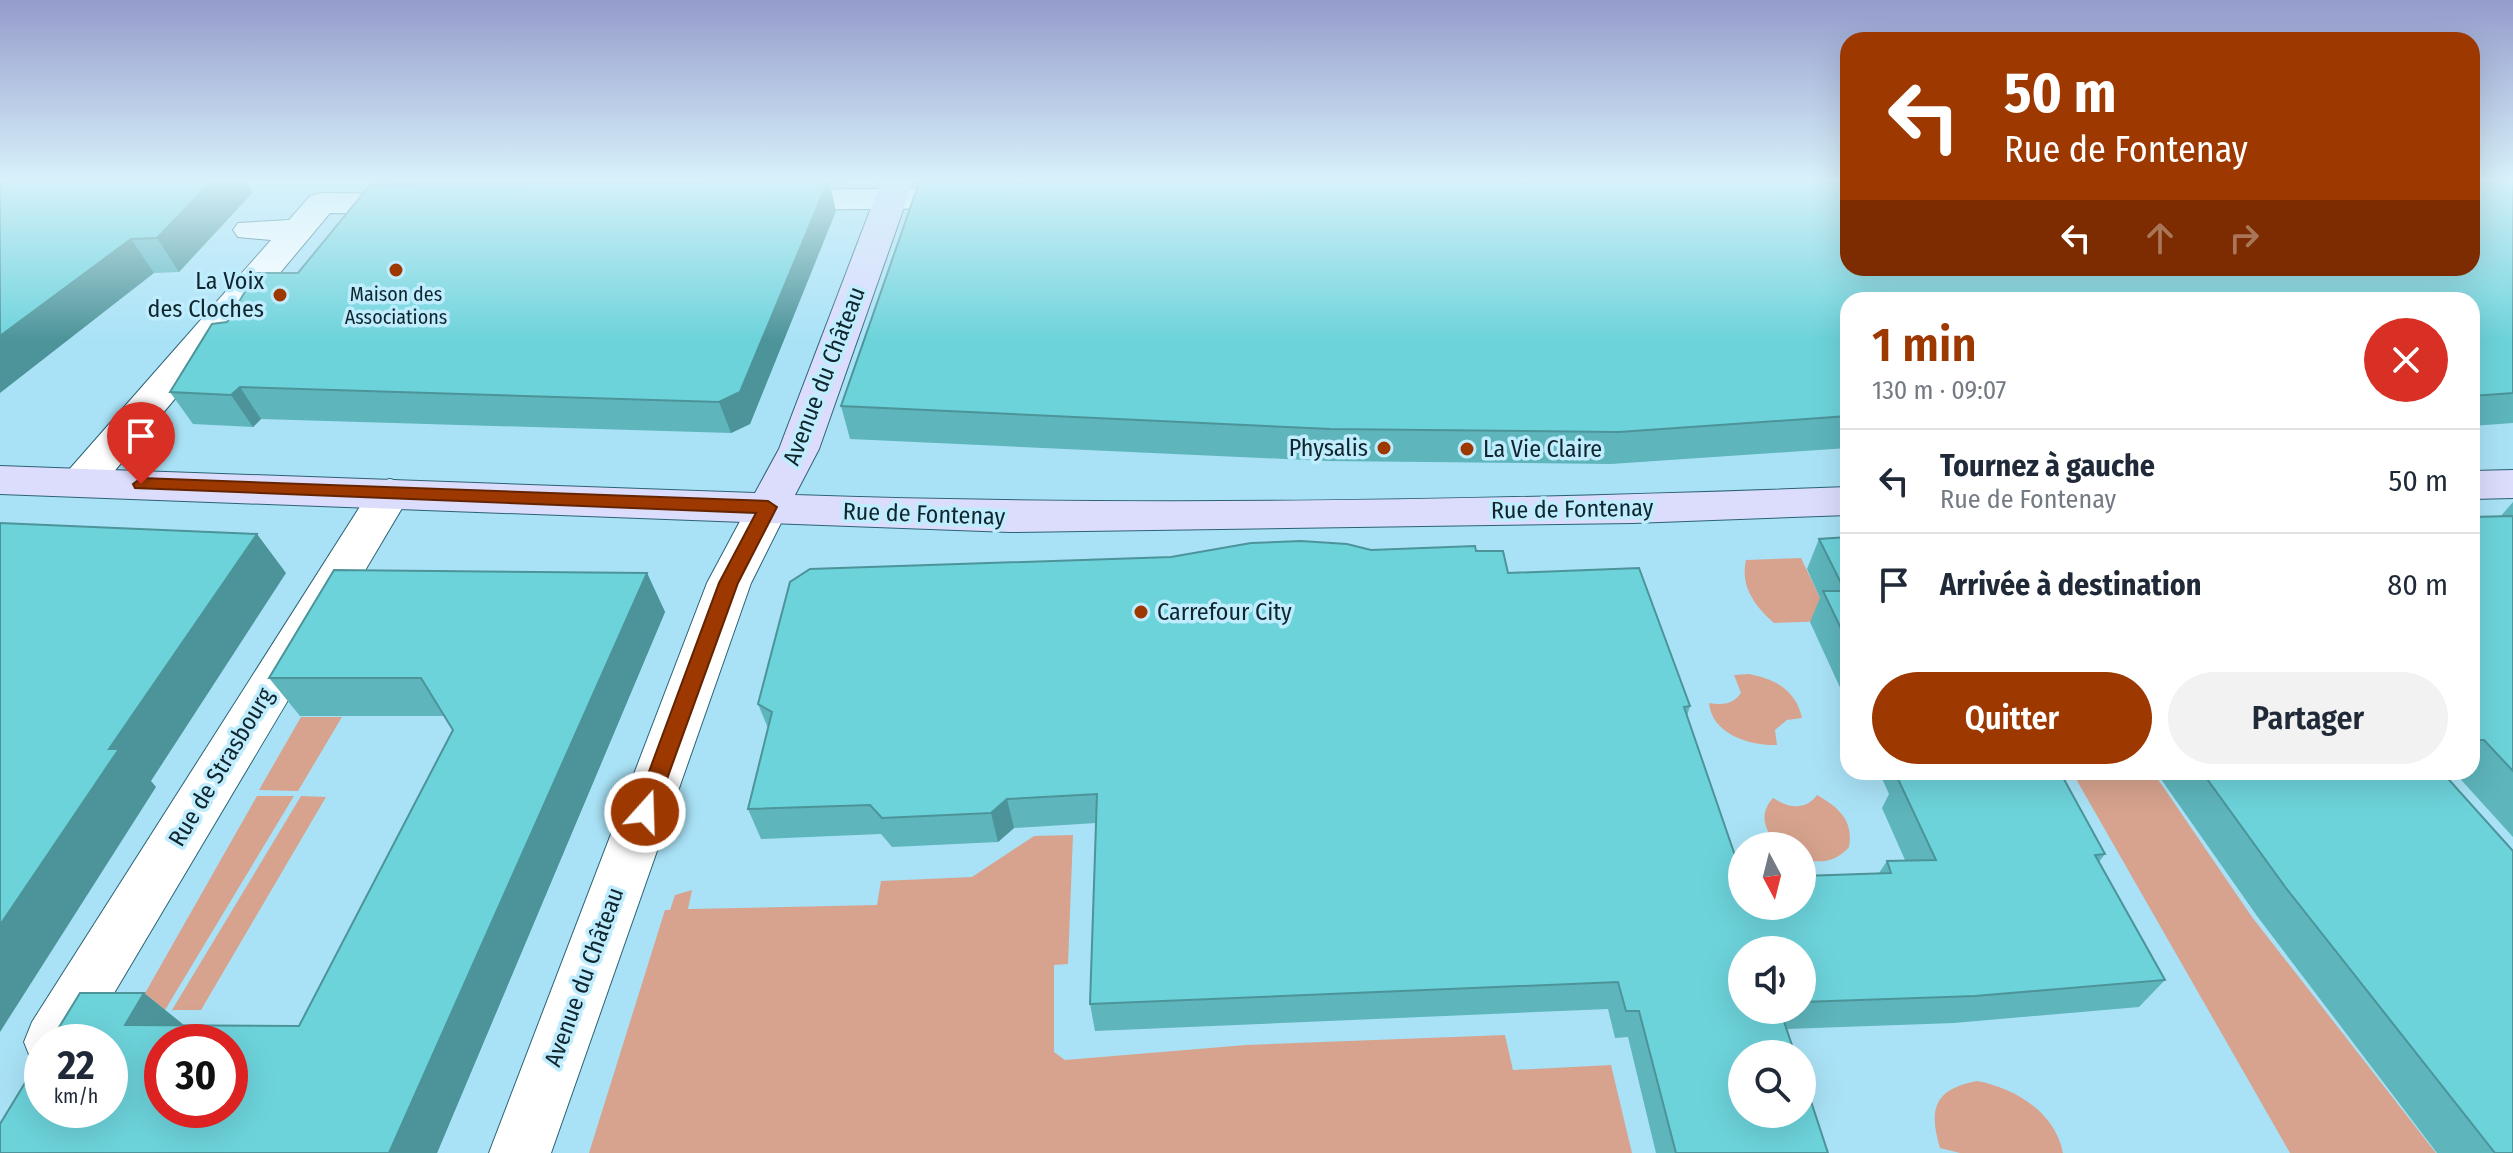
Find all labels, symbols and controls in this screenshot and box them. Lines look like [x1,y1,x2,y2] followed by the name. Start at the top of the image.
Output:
[2004,60,2116,127] text: 50 m
[1872,64,1976,168] icon: left
[2004,128,2248,172] text: Rue de Fontenay
[2054,216,2098,260] icon: left
[2138,216,2182,260] icon: ahead
[2222,216,2266,260] icon: right
[387,261,405,279] marker: Maison des Associations
[148,267,264,323] place label: La Voix des Cloches
[345,282,447,329] place label: Maison des Associations
[777,283,871,469] street label: Avenue du Château
[271,286,289,304] marker: La Voix des Cloches
[1872,316,1977,374] text: 1 min
[2364,318,2448,402] button: close
[1872,375,2006,406] text: 130 m · 09:07
[107,402,175,484] pin
[119,414,163,458] icon: arrive
[1289,434,1368,462] place label: Physalis
[1483,435,1602,463] place label: La Vie Claire
[1375,439,1393,457] marker: Physalis
[1458,440,1476,458] marker: La Vie Claire
[1940,448,2155,484] text: Tournez à gauche
[1872,459,1916,503] icon: left
[2388,463,2448,499] text: 50 m
[1940,484,2116,515] text: Rue de Fontenay
[1491,494,1654,524] street label: Rue de Fontenay
[842,497,1006,531] street label: Rue de Fontenay
[1872,563,1916,607] icon: arrive
[1940,567,2201,603] text: Arrivée à destination
[2387,567,2448,603] text: 80 m
[1157,598,1292,626] place label: Carrefour City
[1132,603,1150,621] marker: Carrefour City
[1872,672,2152,764] button: Quitter
[2168,672,2448,764] button: Partager
[163,682,280,851] street label: Rue de Strasbourg
[603,770,687,854] position arrow
[1728,832,1816,920] north arrow
[1728,832,1816,1128] map controls
[539,884,629,1070] street label: Avenue du Château
[1728,936,1816,1024] button: sound
[144,1024,248,1128] speed limit sign: 30
[1728,1040,1816,1128] button: search
[57,1042,95,1090] text: 22
[54,1084,98,1108] text: km/h

